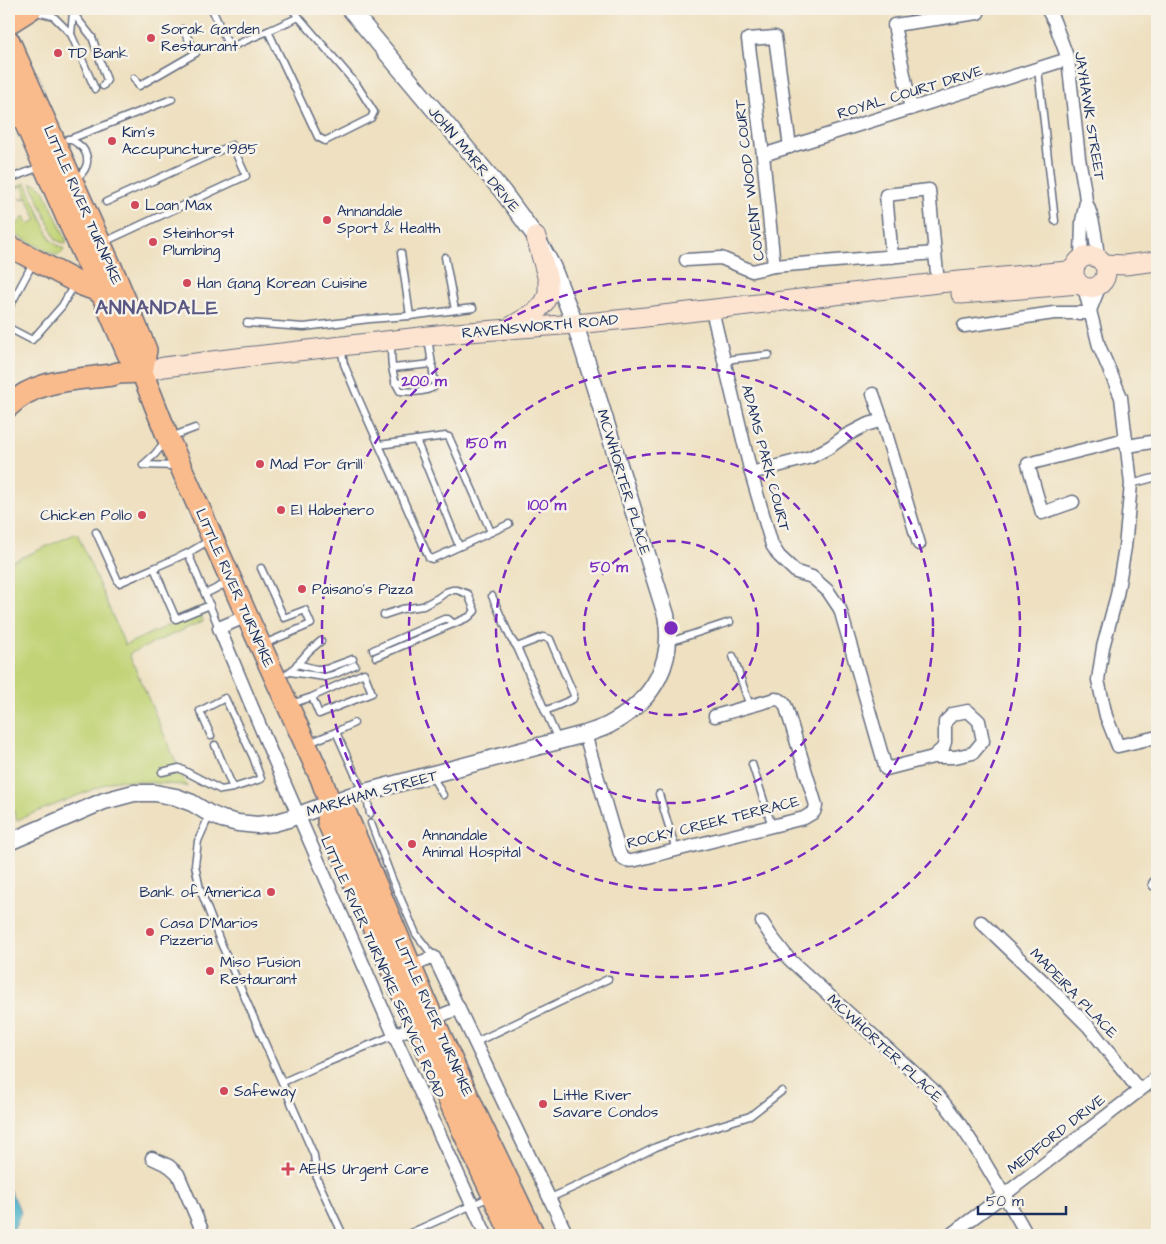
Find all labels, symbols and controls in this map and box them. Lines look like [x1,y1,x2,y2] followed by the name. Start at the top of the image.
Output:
[161,19,260,57] place label: Sorak Garden Restaurant
[145,32,157,44] marker: Sorak Garden Restaurant
[68,43,128,64] place label: TD Bank
[52,47,64,59] marker: TD Bank
[1069,50,1110,183] street label: JAYHAWK STREET
[835,60,985,125] street label: ROYAL COURT DRIVE
[729,97,770,262] street label: COVENT WOOD COURT
[423,102,524,217] street label: JOHN MARR DRIVE
[38,122,127,288] street label: LITTLE RIVER TURNPIKE
[122,122,258,160] place label: Kim's Accupuncture 1985
[106,135,118,147] marker: Kim's Accupuncture 1985
[145,195,213,216] place label: Loan Max
[129,199,141,211] marker: Loan Max
[337,201,441,239] place label: Annandale Sport & Health
[321,214,333,226] marker: Annandale Sport & Health
[163,223,234,262] place label: Steinhorst Plumbing
[147,236,159,248] marker: Steinhorst Plumbing
[197,273,367,295] place label: Han Gang Korean Cuisine
[181,277,193,289] marker: Han Gang Korean Cuisine
[95,294,219,322] district label: ANNANDALE
[461,309,619,344] street label: RAVENSWORTH ROAD
[400,371,447,392] text: 200 m
[736,382,795,534] street label: ADAMS PARK COURT
[591,407,656,558] street label: MCWHORTER PLACE
[466,433,506,454] text: 150 m
[270,454,363,475] place label: Mad For Grill
[254,458,266,470] marker: Mad For Grill
[528,495,567,516] text: 100 m
[291,500,374,521] place label: El Habenero
[275,504,287,516] marker: El Habenero
[40,505,133,526] place label: Chicken Pollo
[190,505,279,671] street label: LITTLE RIVER TURNPIKE
[136,509,148,521] marker: Chicken Pollo
[590,557,628,578] text: 50 m
[312,579,413,600] place label: Paisano's Pizza
[296,583,308,595] marker: Paisano's Pizza
[662,619,680,637] centre of rings
[304,765,441,822] street label: MARKHAM STREET
[625,791,802,854] street label: ROCKY CREEK TERRACE
[422,825,521,863] place label: Annandale Animal Hospital
[317,833,449,1101] street label: LITTLE RIVER TURNPIKE SERVICE ROAD
[406,838,418,850] marker: Annandale Animal Hospital
[140,882,261,903] place label: Bank of America
[265,886,277,898] marker: Bank of America
[160,913,259,951] place label: Casa D'Marios Pizzeria
[144,926,156,938] marker: Casa D'Marios Pizzeria
[391,935,477,1099] street label: LITTLE RIVER TURNPIKE
[1025,944,1122,1043] street label: MADEIRA PLACE
[220,952,301,990] place label: Miso Fusion Restaurant
[204,965,216,977] marker: Miso Fusion Restaurant
[822,989,947,1108] street label: MCWHORTER PLACE
[234,1081,296,1103] place label: Safeway
[218,1085,230,1097] marker: Safeway
[553,1085,659,1123] place label: Little River Savare Condos
[1003,1089,1110,1179] street label: MEDFORD DRIVE
[537,1098,549,1110] marker: Little River Savare Condos
[299,1159,429,1181] place label: AEHS Urgent Care
[281,1162,295,1176] marker: AEHS Urgent Care
[978,1184,1066,1216] scale bar
[986,1191,1024,1212] text: 50 m

